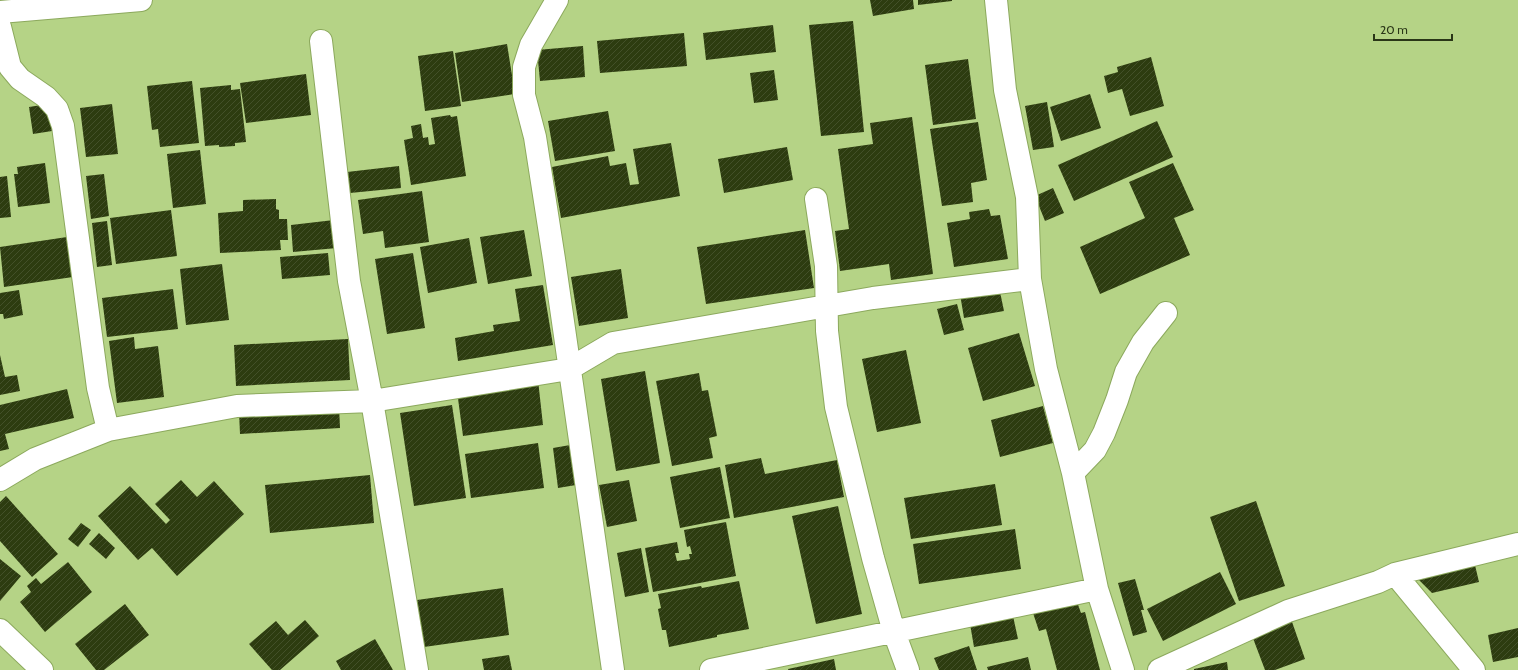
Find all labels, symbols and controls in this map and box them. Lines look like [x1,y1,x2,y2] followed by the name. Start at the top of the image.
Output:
[1374,16,1452,42] scale bar
[1380,22,1408,37] text: 20 m

